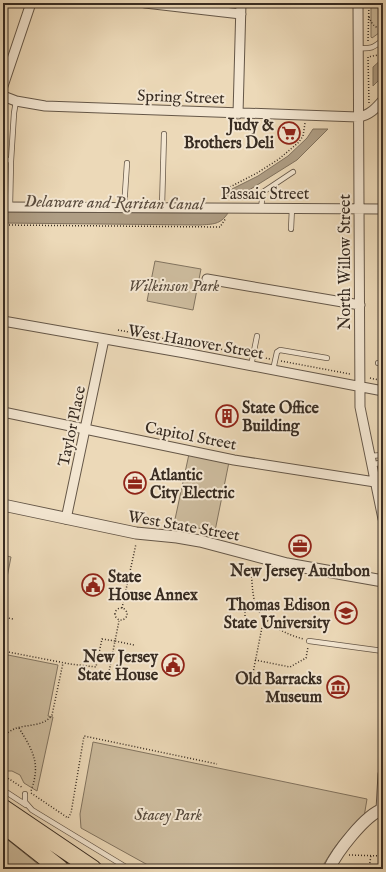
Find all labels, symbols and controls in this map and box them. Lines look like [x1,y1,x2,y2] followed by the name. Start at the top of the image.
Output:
[137,86,225,110] street label: Spring Street
[184,116,275,154] place label: Judy & Brothers Deli
[276,120,302,146] supermarket icon: Judy & Brothers Deli
[221,185,310,205] street label: Passaic Street
[24,191,206,216] water label: Delaware and Raritan Canal
[336,194,356,330] street label: North Willow Street
[129,277,220,297] park label: Wilkinson Park
[126,321,266,365] street label: West Hanover Street
[55,384,91,469] street label: Taylor Place
[242,399,320,437] place label: State Office Building
[214,403,240,429] building icon: State Office Building
[143,418,239,456] street label: Capitol Street
[149,466,235,504] place label: Atlantic City Electric
[122,470,148,496] office icon: Atlantic City Electric
[126,507,242,547] street label: West State Street
[287,533,313,559] office icon: New Jersey Audubon
[229,562,371,582] place label: New Jersey Audubon
[108,568,198,606] place label: State House Annex
[80,572,106,598] public building icon: State House Annex
[224,596,331,634] place label: Thomas Edison State University
[333,600,359,626] school or university icon: Thomas Edison State University
[78,648,159,686] place label: New Jersey State House
[160,652,186,678] public building icon: New Jersey State House
[235,670,323,708] place label: Old Barracks Museum
[325,674,351,700] museum icon: Old Barracks Museum
[134,806,202,826] park label: Stacey Park

